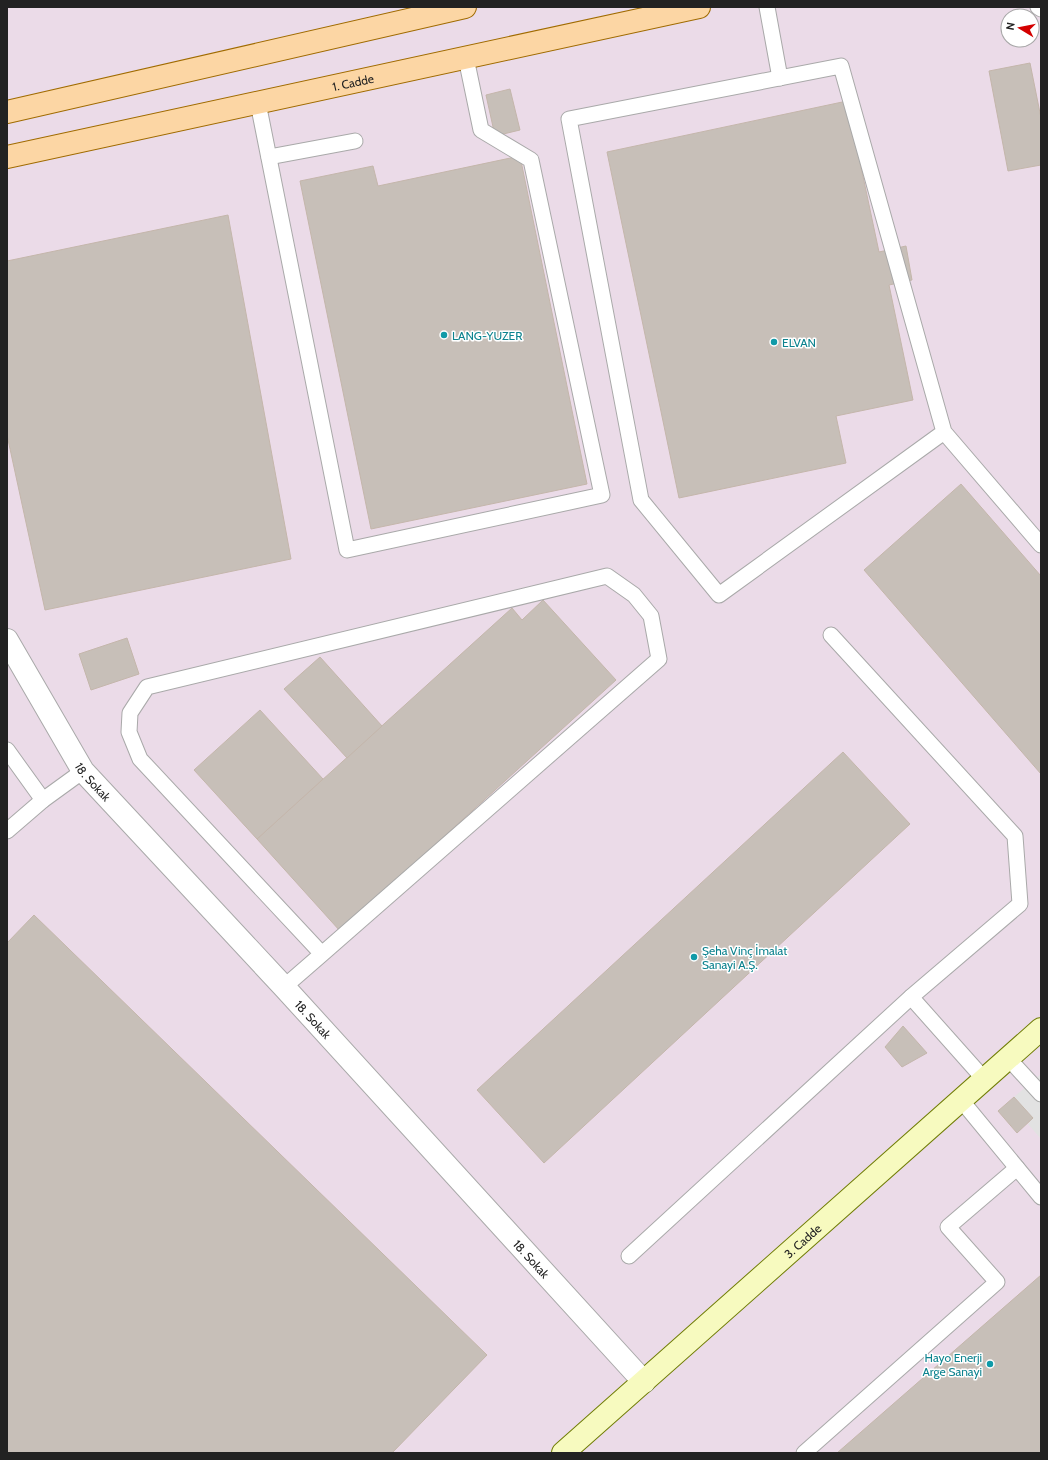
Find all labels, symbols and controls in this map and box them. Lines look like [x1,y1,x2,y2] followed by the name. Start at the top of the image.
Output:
[1000,8,1040,48] north arrow
[1003,21,1018,31] text: N
[331,70,375,94] street label: 1. Cadde
[452,328,523,343] place label: LANG-YUZER
[439,330,449,340] marker: LANG-YUZER
[782,335,816,350] place label: ELVAN
[769,337,779,347] marker: ELVAN
[72,760,115,804] street label: 18. Sokak
[702,943,787,972] place label: Şeha Vinç İmalat Sanayi A.Ş.
[689,952,699,962] marker: Şeha Vinç İmalat Sanayi A.Ş.
[292,997,335,1042] street label: 18. Sokak
[781,1220,824,1261] street label: 3. Cadde
[510,1236,553,1281] street label: 18. Sokak
[922,1350,982,1379] place label: Hayo Enerji Arge Sanayi
[985,1359,995,1369] marker: Hayo Enerji Arge Sanayi

